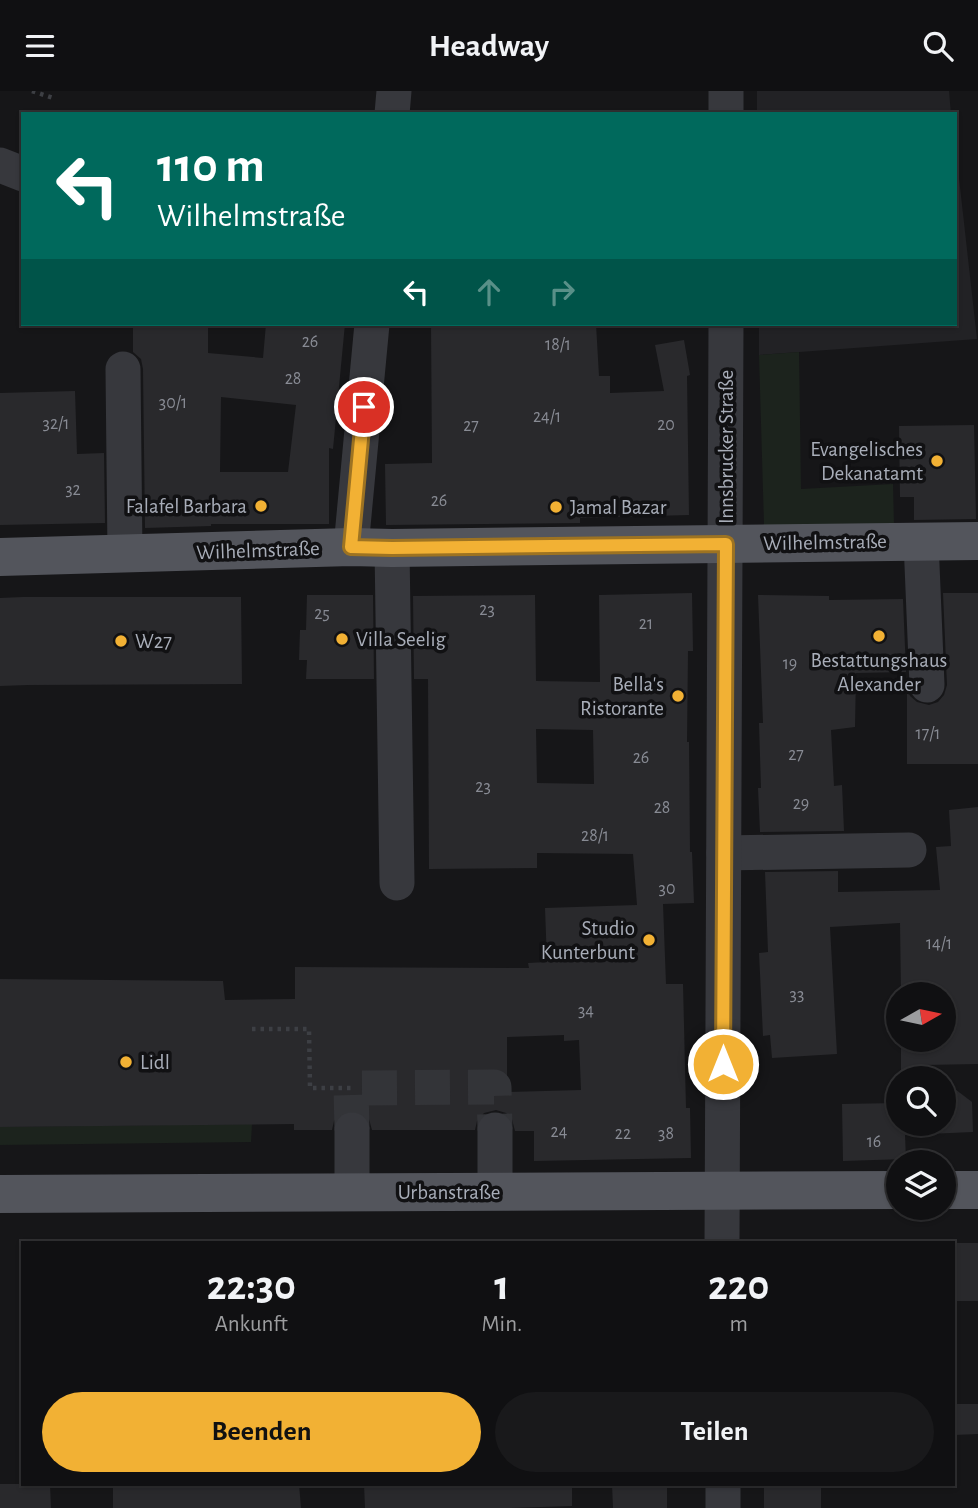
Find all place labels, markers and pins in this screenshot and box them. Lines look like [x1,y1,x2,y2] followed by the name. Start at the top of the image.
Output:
[334,377,394,437] pin
[810,439,923,484] place label: Evangelisches Dekanatamt
[929,453,945,469] marker: Evangelisches Dekanatamt
[126,496,247,517] place label: Falafel Barbara
[570,497,667,518] place label: Jamal Bazar
[253,498,269,514] marker: Falafel Barbara
[548,499,564,515] marker: Jamal Bazar
[871,628,887,644] marker: Bestattungshaus Alexander
[356,629,447,650] place label: Villa Seelig
[135,631,172,652] place label: W27
[334,631,350,647] marker: Villa Seelig
[113,633,129,649] marker: W27
[811,650,947,695] place label: Bestattungshaus Alexander
[580,674,664,719] place label: Bella's Ristorante
[670,688,686,704] marker: Bella's Ristorante
[541,918,635,963] place label: Studio Kunterbunt
[641,932,657,948] marker: Studio Kunterbunt
[140,1052,170,1073] place label: Lidl
[118,1054,134,1070] marker: Lidl

